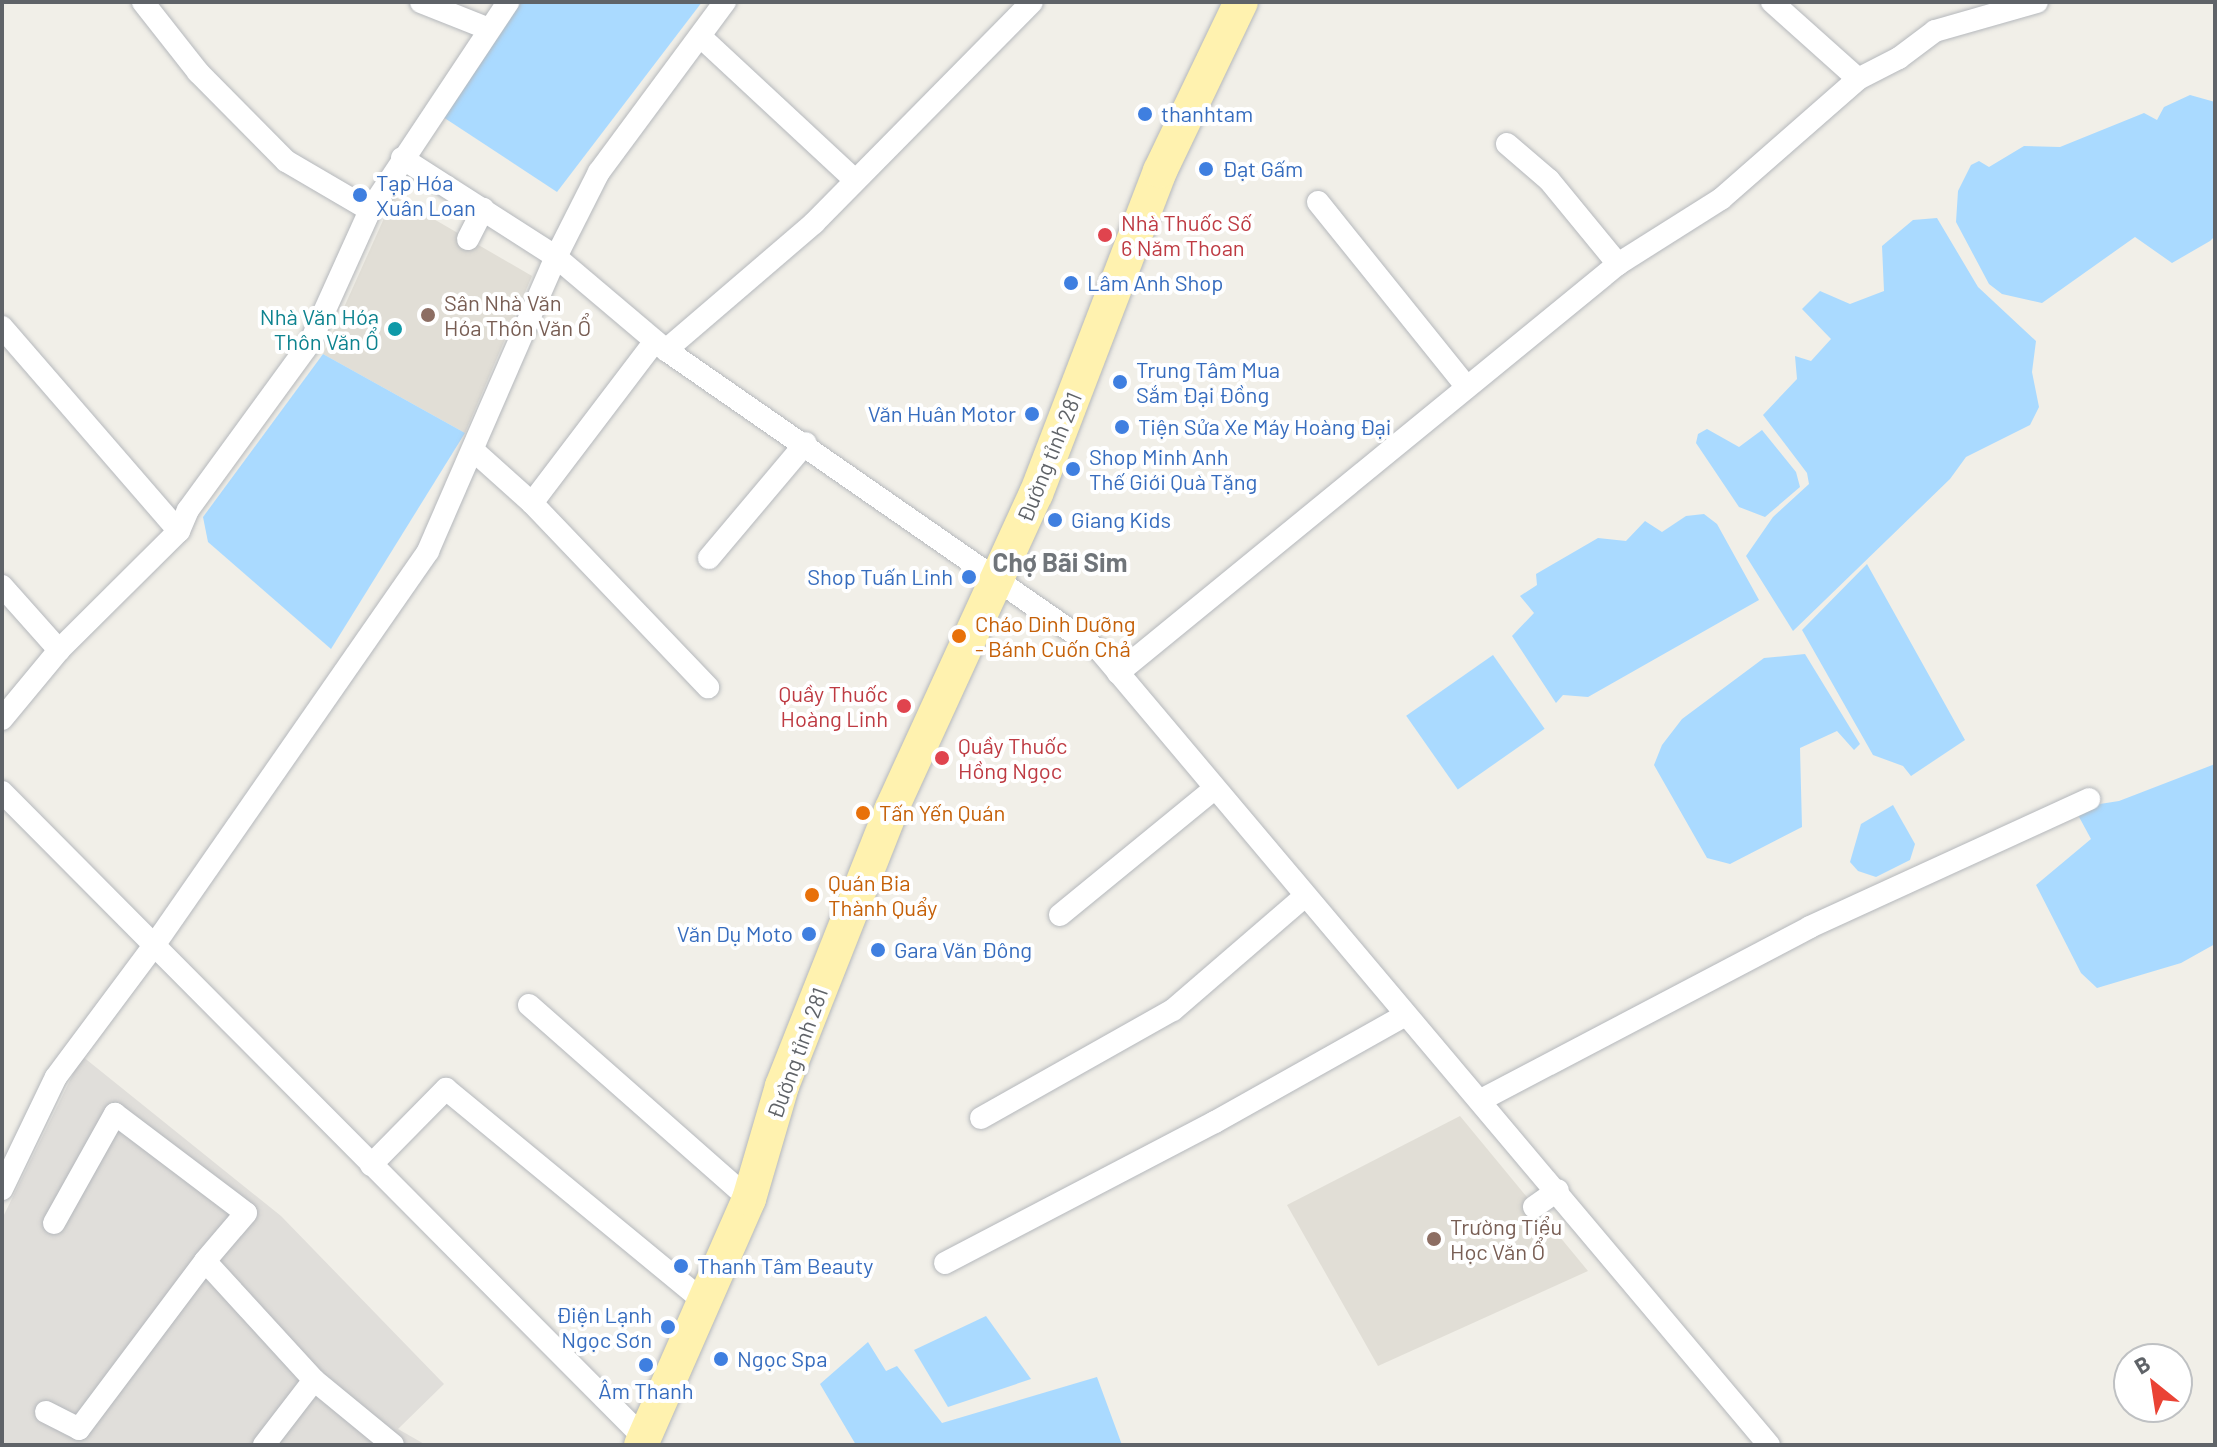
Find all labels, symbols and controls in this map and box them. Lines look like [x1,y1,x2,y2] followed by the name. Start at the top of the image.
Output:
[1161,101,1253,127] place label: thanhtam
[1136,105,1154,123] marker: thanhtam
[1222,156,1303,182] place label: Đạt Gấm
[1197,160,1215,178] marker: Đạt Gấm
[376,169,476,220] place label: Tạp Hóa Xuân Loan
[351,186,369,204] marker: Tạp Hóa Xuân Loan
[1121,209,1252,260] place label: Nhà Thuốc Số 6 Năm Thoan
[1096,226,1114,244] marker: Nhà Thuốc Số 6 Năm Thoan
[1087,270,1223,296] place label: Lâm Anh Shop
[1062,274,1080,292] marker: Lâm Anh Shop
[444,289,591,340] place label: Sân Nhà Văn Hóa Thôn Văn Ổ
[260,303,379,354] place label: Nhà Văn Hóa Thôn Văn Ổ
[419,306,437,324] marker: Sân Nhà Văn Hóa Thôn Văn Ổ
[386,320,404,338] marker: Nhà Văn Hóa Thôn Văn Ổ
[1136,356,1280,408] place label: Trung Tâm Mua Sắm Đại Đồng
[1111,373,1129,391] marker: Trung Tâm Mua Sắm Đại Đồng
[1011,388,1087,526] street label: Đường tỉnh 281
[868,401,1016,427] place label: Văn Huân Motor
[1023,405,1041,423] marker: Văn Huân Motor
[1138,414,1391,440] place label: Tiện Sửa Xe Máy Hoàng Đại
[1113,418,1131,436] marker: Tiện Sửa Xe Máy Hoàng Đại
[1089,443,1257,494] place label: Shop Minh Anh Thế Giới Quà Tặng
[1064,460,1082,478] marker: Shop Minh Anh Thế Giới Quà Tặng
[1071,507,1171,533] place label: Giang Kids
[1046,511,1064,529] marker: Giang Kids
[993,546,1127,578] district label: Chợ Bãi Sim
[807,564,953,590] place label: Shop Tuấn Linh
[960,568,978,586] marker: Shop Tuấn Linh
[975,610,1136,662] place label: Cháo Dinh Dưỡng - Bánh Cuốn Chả
[950,627,968,645] marker: Cháo Dinh Dưỡng - Bánh Cuốn Chả
[779,680,888,732] place label: Quầy Thuốc Hoàng Linh
[895,697,913,715] marker: Quầy Thuốc Hoàng Linh
[958,732,1067,784] place label: Quầy Thuốc Hồng Ngọc
[933,749,951,767] marker: Quầy Thuốc Hồng Ngọc
[879,800,1005,826] place label: Tấn Yến Quán
[854,804,872,822] marker: Tấn Yến Quán
[828,869,937,920] place label: Quán Bia Thành Quẩy
[803,886,821,904] marker: Quán Bia Thành Quẩy
[677,921,793,947] place label: Văn Dụ Moto
[800,925,818,943] marker: Văn Dụ Moto
[894,937,1032,963] place label: Gara Văn Đông
[869,941,887,959] marker: Gara Văn Đông
[761,984,833,1122] street label: Đường tỉnh 281
[1450,1213,1562,1264] place label: Trường Tiểu Học Văn Ổ
[1425,1230,1443,1248] marker: Trường Tiểu Học Văn Ổ
[697,1253,873,1279] place label: Thanh Tâm Beauty
[672,1257,690,1275] marker: Thanh Tâm Beauty
[556,1301,652,1352] place label: Điện Lạnh Ngọc Sơn
[659,1318,677,1336] marker: Điện Lạnh Ngọc Sơn
[2113,1343,2193,1423] north arrow
[737,1346,828,1372] place label: Ngọc Spa
[2130,1349,2154,1379] text: B
[712,1350,730,1368] marker: Ngọc Spa
[637,1356,655,1374] marker: Âm Thanh
[598,1378,694,1404] place label: Âm Thanh

